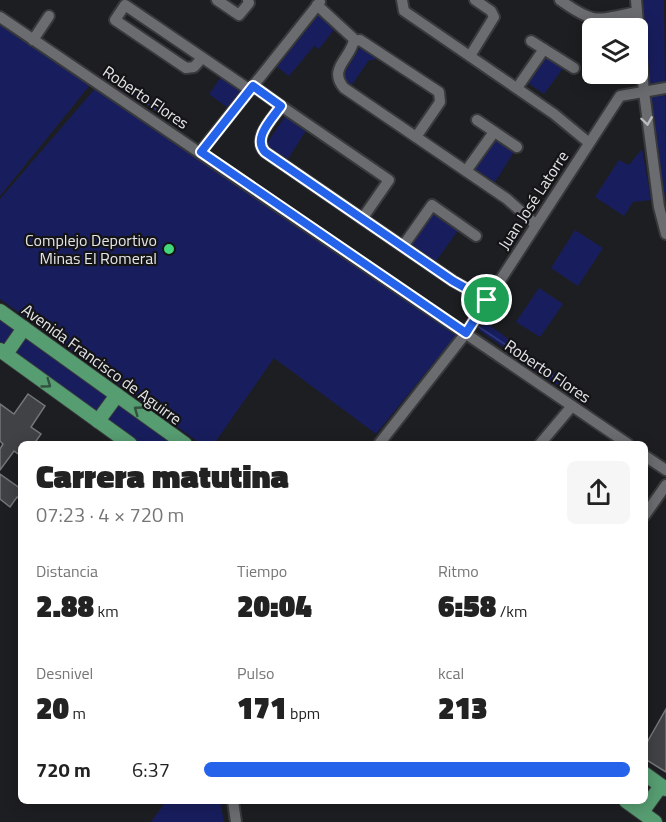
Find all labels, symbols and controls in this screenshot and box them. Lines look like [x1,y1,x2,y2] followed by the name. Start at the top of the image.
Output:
[582,18,648,84] map controls
[582,18,648,84] button: layers
[98,59,194,135] street label: Roberto Flores
[641,116,653,125] one-way arrow
[492,146,574,254] street label: Juan José Latorre
[25,228,157,270] place label: Complejo Deportivo Minas El Romeral
[162,242,176,256] marker: Complejo Deportivo Minas El Romeral
[461,274,512,325] pin
[470,283,503,316] icon: arrive
[17,298,187,430] street label: Avenida Francisco de Aguirre
[500,333,596,409] street label: Roberto Flores
[41,377,52,388] one-way arrow
[133,406,144,417] one-way arrow
[36,451,289,501] text: Carrera matutina
[567,461,630,524] button: share
[36,499,184,530] text: 07:23 · 4 × 720 m
[36,559,98,583] text: Distancia
[237,559,287,583] text: Tiempo
[438,559,479,583] text: Ritmo
[36,583,94,629] text: 2.88
[237,583,312,629] text: 20:04
[438,583,496,629] text: 6:58
[94,599,119,623] text: km
[496,599,527,623] text: /km
[36,661,93,685] text: Desnivel
[237,661,275,685] text: Pulso
[438,661,464,685] text: kcal
[36,685,69,731] text: 20
[237,685,287,731] text: 171
[438,685,488,731] text: 213
[69,701,86,725] text: m
[287,701,320,725] text: bpm
[36,754,91,785] text: 720 m
[132,754,170,785] text: 6:37

